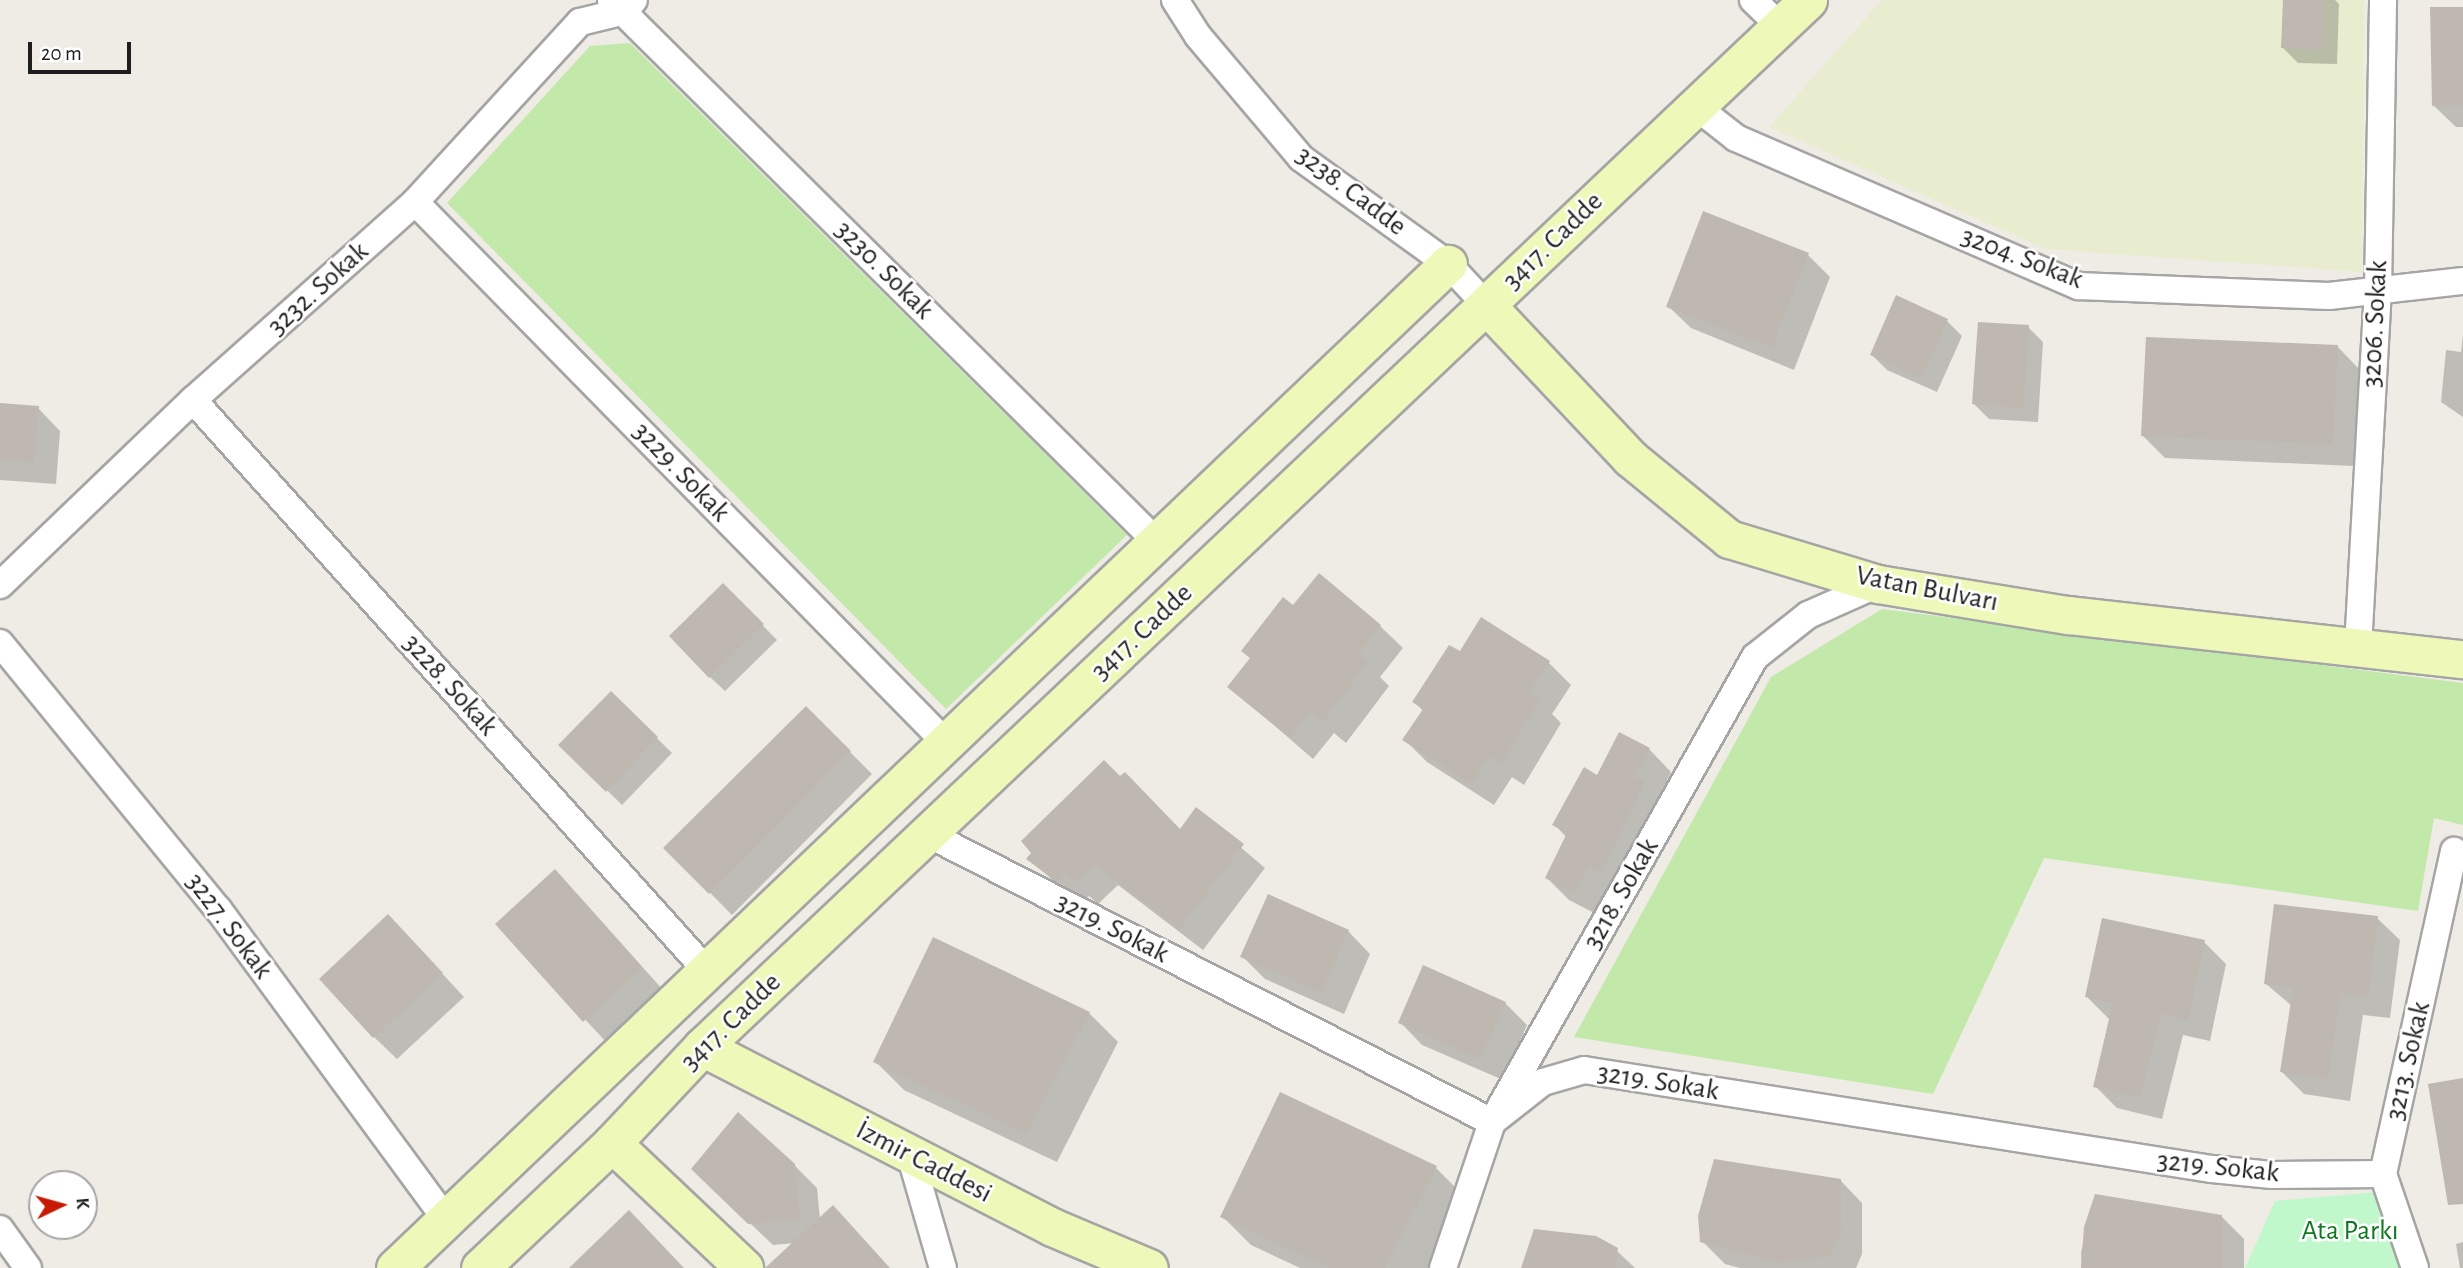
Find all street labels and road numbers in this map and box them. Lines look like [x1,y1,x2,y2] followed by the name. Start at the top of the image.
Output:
[1289,139,1413,243] street label: 3238. Cadde
[1496,185,1610,297] street label: 3417. Cadde
[828,214,940,326] street label: 3230. Sokak
[1956,219,2088,297] street label: 3204. Sokak
[261,235,375,343] street label: 3232. Sokak
[2355,259,2395,389] street label: 3206. Sokak
[625,415,737,529] street label: 3229. Sokak
[1853,559,2001,619] street label: Vatan Bulvarı
[1084,576,1200,688] street label: 3417. Cadde
[395,627,505,743] street label: 3228. Sokak
[1576,833,1666,955] street label: 3218. Sokak
[178,866,280,986] street label: 3227. Sokak
[1050,885,1174,971] street label: 3219. Sokak
[674,966,788,1078] street label: 3417. Cadde
[2378,998,2438,1124] street label: 3213. Sokak
[1595,1056,1721,1108] street label: 3219. Sokak
[850,1113,998,1211] street label: İzmir Caddesi
[2155,1144,2281,1190] street label: 3219. Sokak

